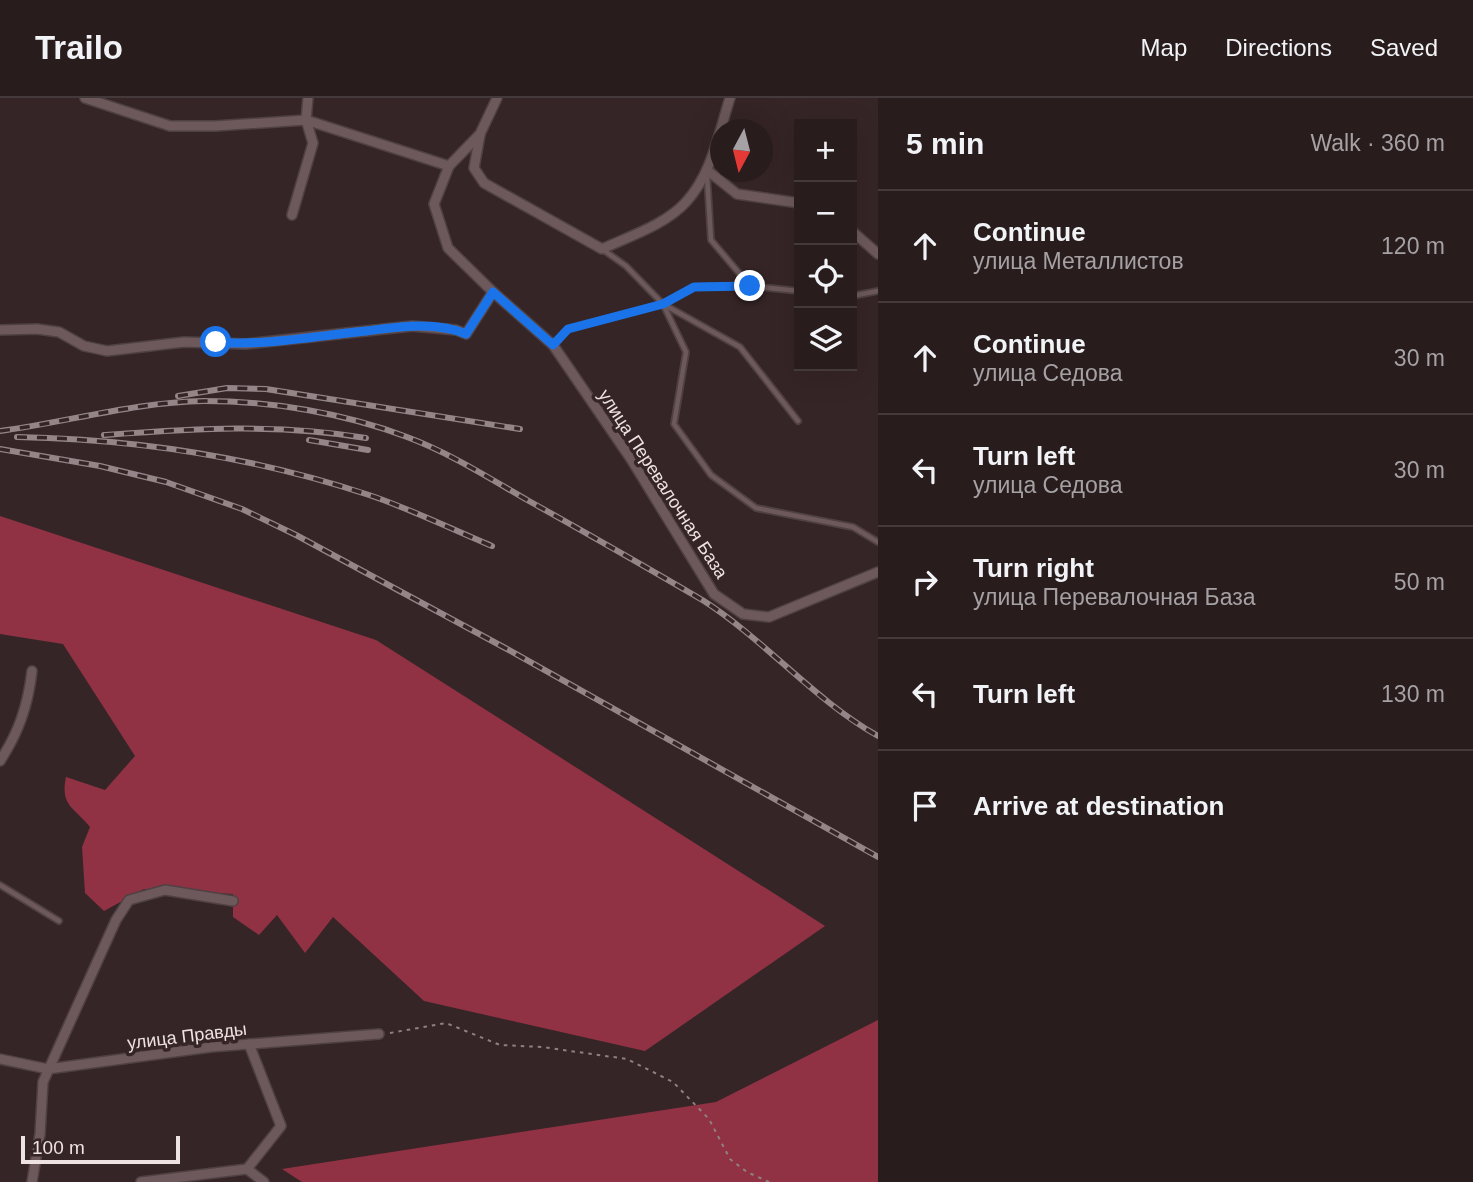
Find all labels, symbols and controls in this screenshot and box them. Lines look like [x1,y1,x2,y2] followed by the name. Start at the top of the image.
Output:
[35,29,123,66] text: Trailo
[1141,34,1187,61] text: Map
[1225,34,1332,61] text: Directions
[1370,34,1438,61] text: Saved
[710,119,773,182] north arrow
[794,119,857,371] map controls
[794,119,857,182] button: +
[906,127,984,160] text: 5 min
[1310,130,1445,156] text: Walk · 360 m
[794,182,857,245] button: −
[973,217,1086,247] text: Continue
[906,227,944,265] icon: ahead
[1381,233,1445,259] text: 120 m
[794,245,857,308] button: locate
[973,248,1184,274] text: улица Металлистов
[734,270,765,301] route end
[794,308,857,371] button: layers
[200,326,231,357] route start
[973,329,1086,359] text: Continue
[906,339,944,377] icon: ahead
[1394,345,1445,371] text: 30 m
[973,360,1122,386] text: улица Седова
[594,386,732,583] street label: улица Перевалочная База
[973,441,1075,471] text: Turn left
[906,451,944,489] icon: left
[1394,457,1445,483] text: 30 m
[973,472,1122,498] text: улица Седова
[973,553,1094,583] text: Turn right
[906,563,944,601] icon: right
[1394,569,1445,595] text: 50 m
[973,584,1256,610] text: улица Перевалочная База
[906,675,944,713] icon: left
[973,679,1075,709] text: Turn left
[1381,681,1445,707] text: 130 m
[906,787,944,825] icon: arrive
[973,791,1224,821] text: Arrive at destination
[126,1019,248,1053] street label: улица Правды
[21,1133,180,1165] scale bar
[32,1137,85,1158] text: 100 m

